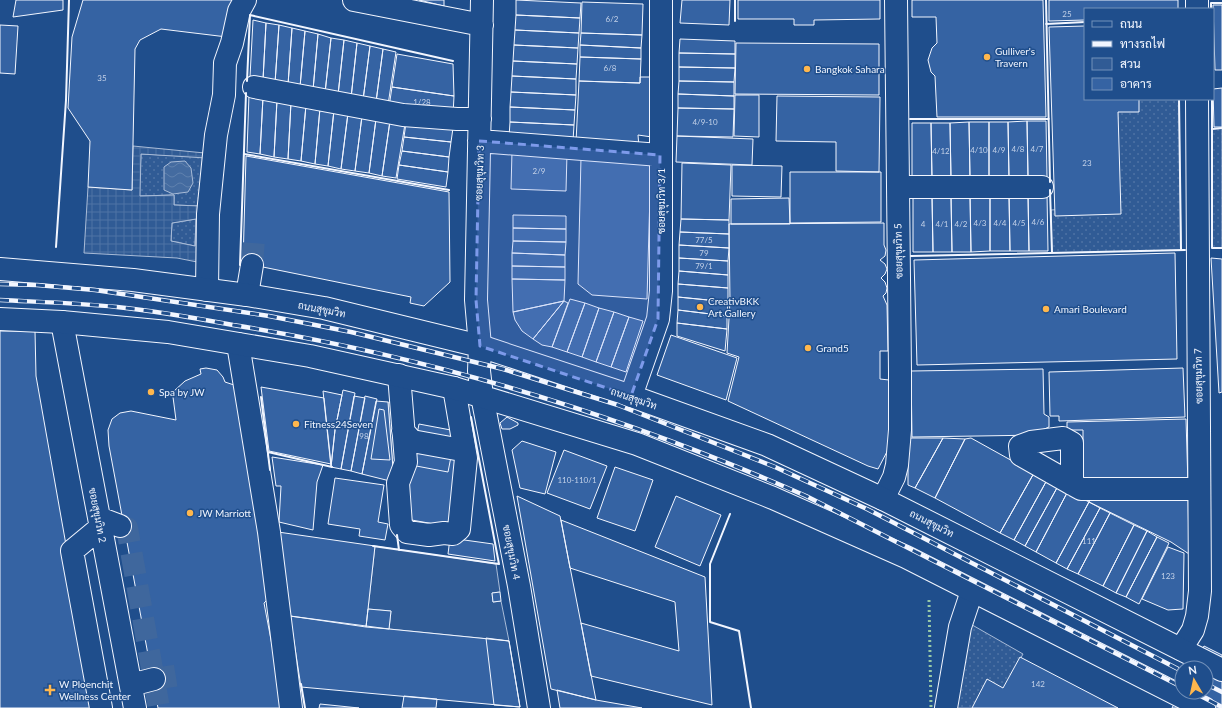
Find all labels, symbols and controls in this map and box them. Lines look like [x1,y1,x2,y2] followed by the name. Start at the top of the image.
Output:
[1084,8,1214,100] legend
[1062,9,1072,19] house number: 25
[606,14,619,24] house number: 6/2
[1120,16,1143,31] text: ถนน
[1120,36,1165,51] text: ทางรถไฟ
[995,45,1035,69] place label: Gulliver's Travern
[982,52,992,62] marker: Gulliver's Travern
[1120,56,1141,71] text: สวน
[604,63,617,73] house number: 6/8
[815,63,885,75] place label: Bangkok Sahara
[802,64,812,74] marker: Bangkok Sahara
[97,73,107,83] house number: 35
[1120,76,1152,91] text: อาคาร
[413,97,431,107] house number: 1/28
[692,117,718,127] house number: 4/9-10
[1012,144,1025,154] house number: 4/8
[1031,144,1044,154] house number: 4/7
[472,145,488,201] street label: ซอยสุขุมวิท 3
[970,145,988,155] house number: 4/10
[993,145,1006,155] house number: 4/9
[932,146,950,156] house number: 4/12
[1082,158,1092,168] house number: 23
[533,166,546,176] house number: 2/9
[655,168,669,234] street label: ซอยสุขุมวิท 3/1
[1032,217,1045,227] house number: 4/6
[974,218,987,228] house number: 4/3
[994,218,1007,228] house number: 4/4
[1013,218,1026,228] house number: 4/5
[921,219,926,229] house number: 4
[936,219,949,229] house number: 4/1
[955,219,968,229] house number: 4/2
[892,223,906,279] street label: ซอยสุขุมวิท 5
[695,235,713,245] house number: 77/5
[699,248,709,258] house number: 79
[695,261,713,271] house number: 79/1
[708,295,760,319] place label: CreativBKK Art Gallery
[297,299,347,321] street label: ถนนสุขุมวิท
[695,302,705,312] marker: CreativBKK Art Gallery
[1054,303,1127,315] place label: Amari Boulevard
[1041,304,1051,314] marker: Amari Boulevard
[816,342,849,354] place label: Grand5
[803,343,813,353] marker: Grand5
[1192,348,1206,404] street label: ซอยสุขุมวิท 7
[609,384,659,413] street label: ถนนสุขุมวิท
[159,386,205,398] place label: Spa by JW
[146,387,156,397] marker: Spa by JW
[304,418,373,430] place label: Fitness24Seven
[291,419,301,429] marker: Fitness24Seven
[359,431,369,441] house number: 98
[557,475,597,485] house number: 110-110/1
[85,487,109,544] street label: ซอยสุขุมวิท 2
[198,507,251,519] place label: JW Marriott
[907,507,956,541] street label: ถนนสุขุมวิท
[185,508,195,518] marker: JW Marriott
[499,524,523,581] street label: ซอยสุขุมวิท 4
[1082,536,1096,546] house number: 111
[1161,571,1175,581] house number: 123
[1174,660,1214,700] north arrow
[1187,663,1198,677] text: N
[59,678,131,702] place label: W Ploenchit Wellness Center
[1031,679,1045,689] house number: 142
[44,684,56,696] marker: W Ploenchit Wellness Center

